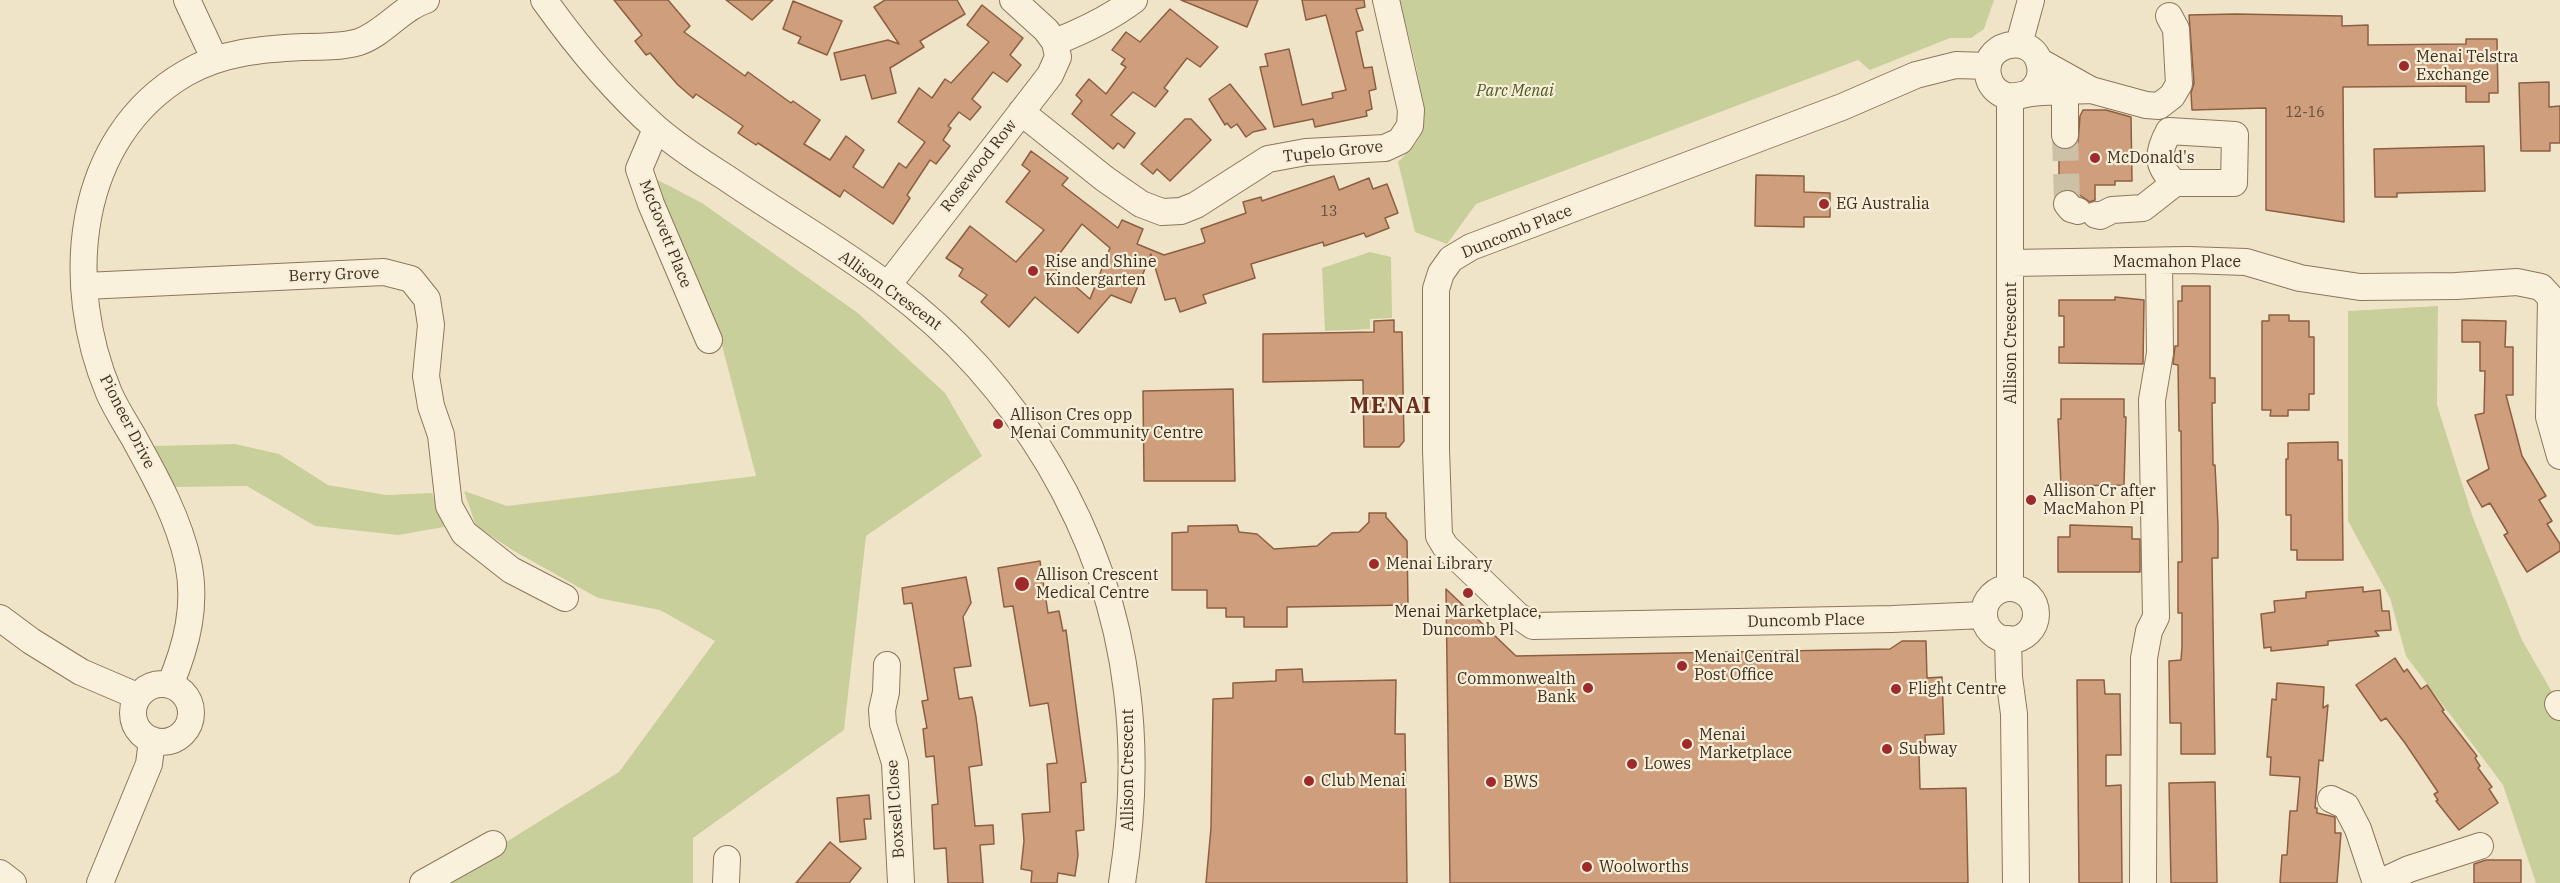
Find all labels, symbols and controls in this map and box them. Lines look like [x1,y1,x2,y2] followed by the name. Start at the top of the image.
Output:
[2416,47,2518,85] place label: Menai Telstra Exchange
[2397,59,2411,73] marker: Menai Telstra Exchange
[1476,81,1554,101] park label: Parc Menai
[2285,105,2325,121] house number: 12-16
[937,116,1021,216] street label: Rosewood Row
[1282,137,1384,167] street label: Tupelo Grove
[2107,148,2195,168] place label: McDonald's
[2088,151,2102,165] marker: McDonald's
[635,177,695,291] street label: McGovett Place
[1836,194,1930,214] place label: EG Australia
[1817,197,1831,211] marker: EG Australia
[1459,201,1575,263] street label: Duncomb Place
[1321,204,1337,220] house number: 13
[835,247,945,335] street label: Allison Crescent
[1045,252,1157,290] place label: Rise and Shine Kindergarten
[2113,252,2241,272] street label: Macmahon Place
[288,264,380,286] street label: Berry Grove
[1026,264,1040,278] marker: Rise and Shine Kindergarten
[2001,282,2021,404] street label: Allison Crescent
[95,372,159,472] street label: Pioneer Drive
[1350,394,1432,420] district label: MENAI
[1010,405,1203,443] place label: Allison Cres opp Menai Community Centre
[991,417,1005,431] marker: Allison Cres opp Menai Community Centre
[2043,481,2156,519] place label: Allison Cr after MacMahon Pl
[2024,493,2038,507] marker: Allison Cr after MacMahon Pl
[1386,554,1492,574] place label: Menai Library
[1367,557,1381,571] marker: Menai Library
[1036,565,1158,603] place label: Allison Crescent Medical Centre
[1013,575,1031,593] marker: Allison Crescent Medical Centre
[1461,586,1475,600] marker: Menai Marketplace, Duncomb Pl
[1394,602,1542,640] place label: Menai Marketplace, Duncomb Pl
[1747,610,1865,632] street label: Duncomb Place
[1694,647,1800,685] place label: Menai Central Post Office
[1675,659,1689,673] marker: Menai Central Post Office
[1457,669,1576,707] place label: Commonwealth Bank
[1908,679,2006,699] place label: Flight Centre
[1581,681,1595,695] marker: Commonwealth Bank
[1889,682,1903,696] marker: Flight Centre
[1118,709,1138,831] street label: Allison Crescent
[1699,725,1792,763] place label: Menai Marketplace
[1680,737,1694,751] marker: Menai Marketplace
[1899,739,1957,759] place label: Subway
[1880,742,1894,756] marker: Subway
[1644,754,1691,774] place label: Lowes
[1625,757,1639,771] marker: Lowes
[883,759,909,859] street label: Boxsell Close
[1321,771,1406,791] place label: Club Menai
[1503,772,1538,792] place label: BWS
[1302,774,1316,788] marker: Club Menai
[1484,775,1498,789] marker: BWS
[1599,857,1689,877] place label: Woolworths
[1580,860,1594,874] marker: Woolworths

